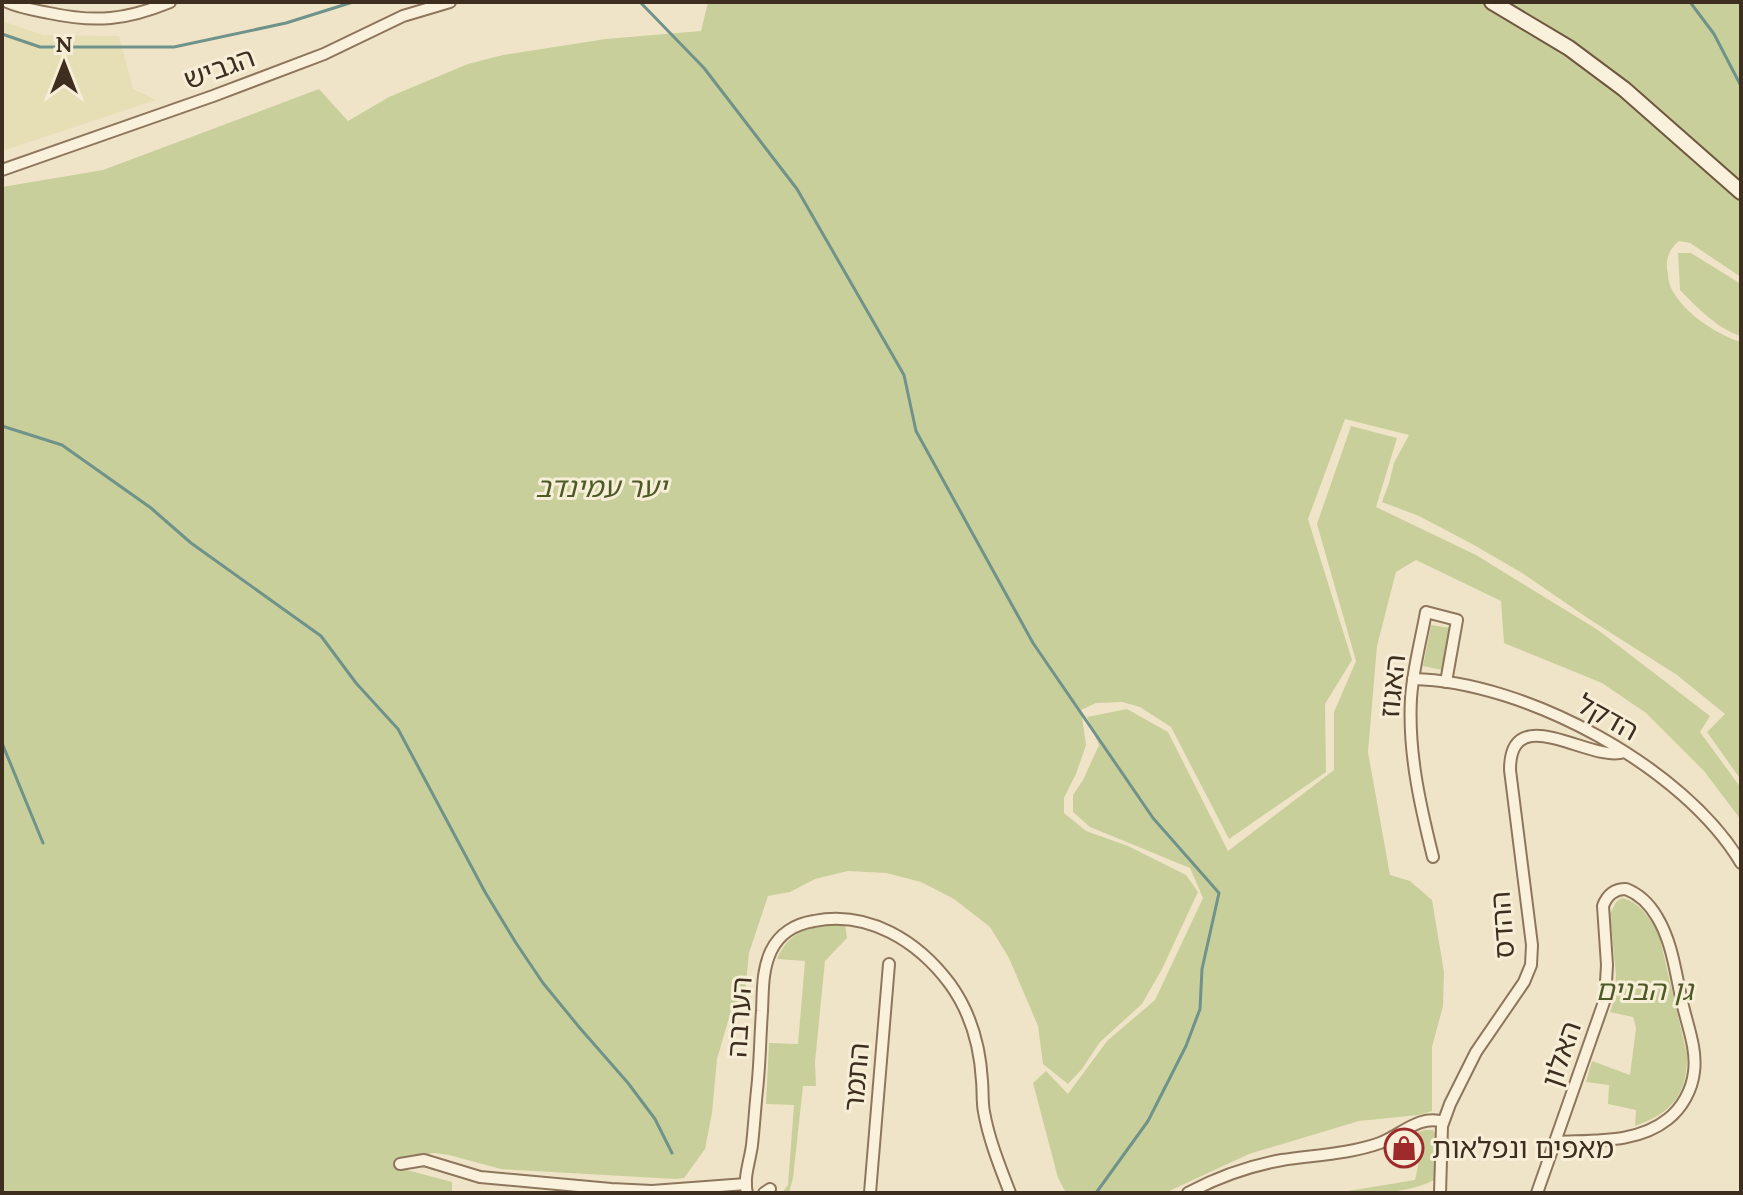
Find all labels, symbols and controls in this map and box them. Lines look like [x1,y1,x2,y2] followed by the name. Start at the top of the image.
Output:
[24,24,104,104] north arrow
[55,30,73,58] text: N
[179,39,259,97] street label: הגביש
[536,469,669,505] park label: יער עמינדב
[1371,653,1413,719] street label: האגוז
[1571,686,1645,748] street label: הדקל
[1482,890,1522,960] street label: ההדס
[1595,972,1695,1008] park label: גן הבנים
[718,975,760,1059] street label: הערבה
[1533,1016,1589,1092] street label: האלון
[835,1041,877,1113] street label: התמר
[1383,1127,1425,1169] shop icon: מאפים ונפלאות
[1432,1130,1614,1166] place label: מאפים ונפלאות

